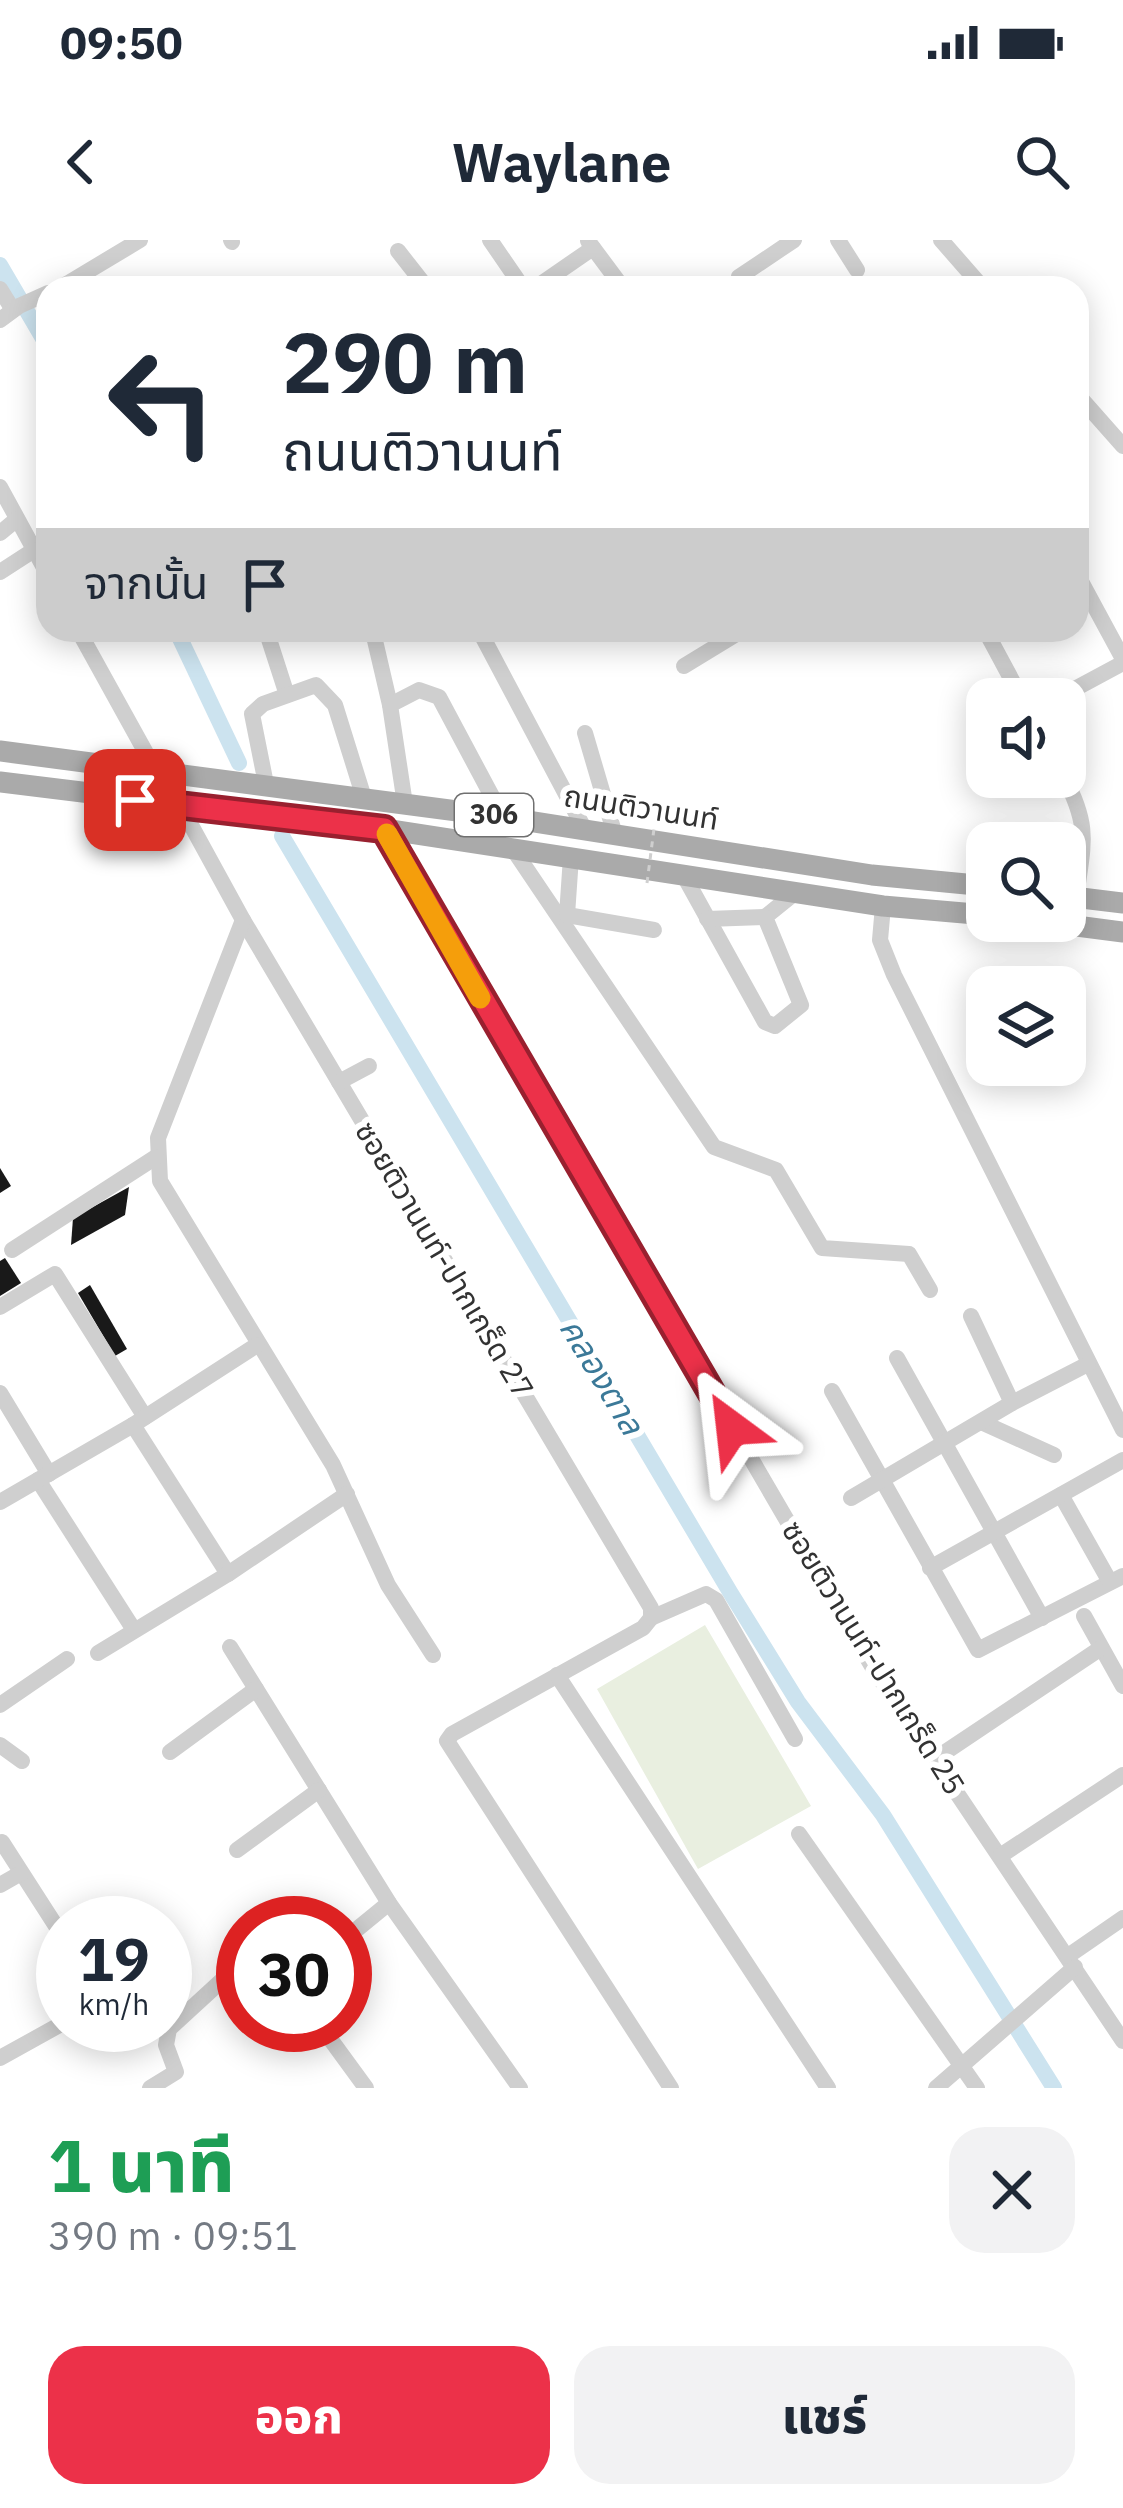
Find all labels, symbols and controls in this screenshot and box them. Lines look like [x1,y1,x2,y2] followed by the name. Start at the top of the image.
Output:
[60,13,183,71] text: 09:50
[452,127,671,197] text: Waylane
[48,129,114,195] icon: back
[1009,129,1075,195] icon: search
[282,307,528,416] text: 290 m
[84,324,240,480] icon: left
[282,415,563,485] text: ถนนติวานนท์
[232,552,298,618] icon: arrive
[84,553,208,611] text: จากนั้น
[966,678,1086,1086] map controls
[966,678,1086,798] button: sound
[84,749,186,851] pin
[102,767,168,833] icon: arrive
[561,775,721,838] street label: ถนนติวานนท์
[455,794,533,836] road number: 306
[966,822,1086,942] button: search
[966,966,1086,1086] button: layers
[347,1114,543,1405] street label: ซอยติวานนท์-ปากเกร็ด 27
[551,1309,655,1443] water label: คลองตาล
[669,1365,795,1491] position arrow
[774,1513,975,1802] street label: ซอยติวานนท์-ปากเกร็ด 25
[216,1896,372,2052] speed limit sign: 30
[78,1919,150,1998] text: 19
[79,1984,149,2023] text: km/h
[48,2118,234,2212] text: 1 นาที
[949,2127,1075,2253] button: close
[48,2210,298,2261] text: 390 m · 09:51
[48,2346,550,2484] button: ออก
[574,2346,1075,2484] button: แชร์

